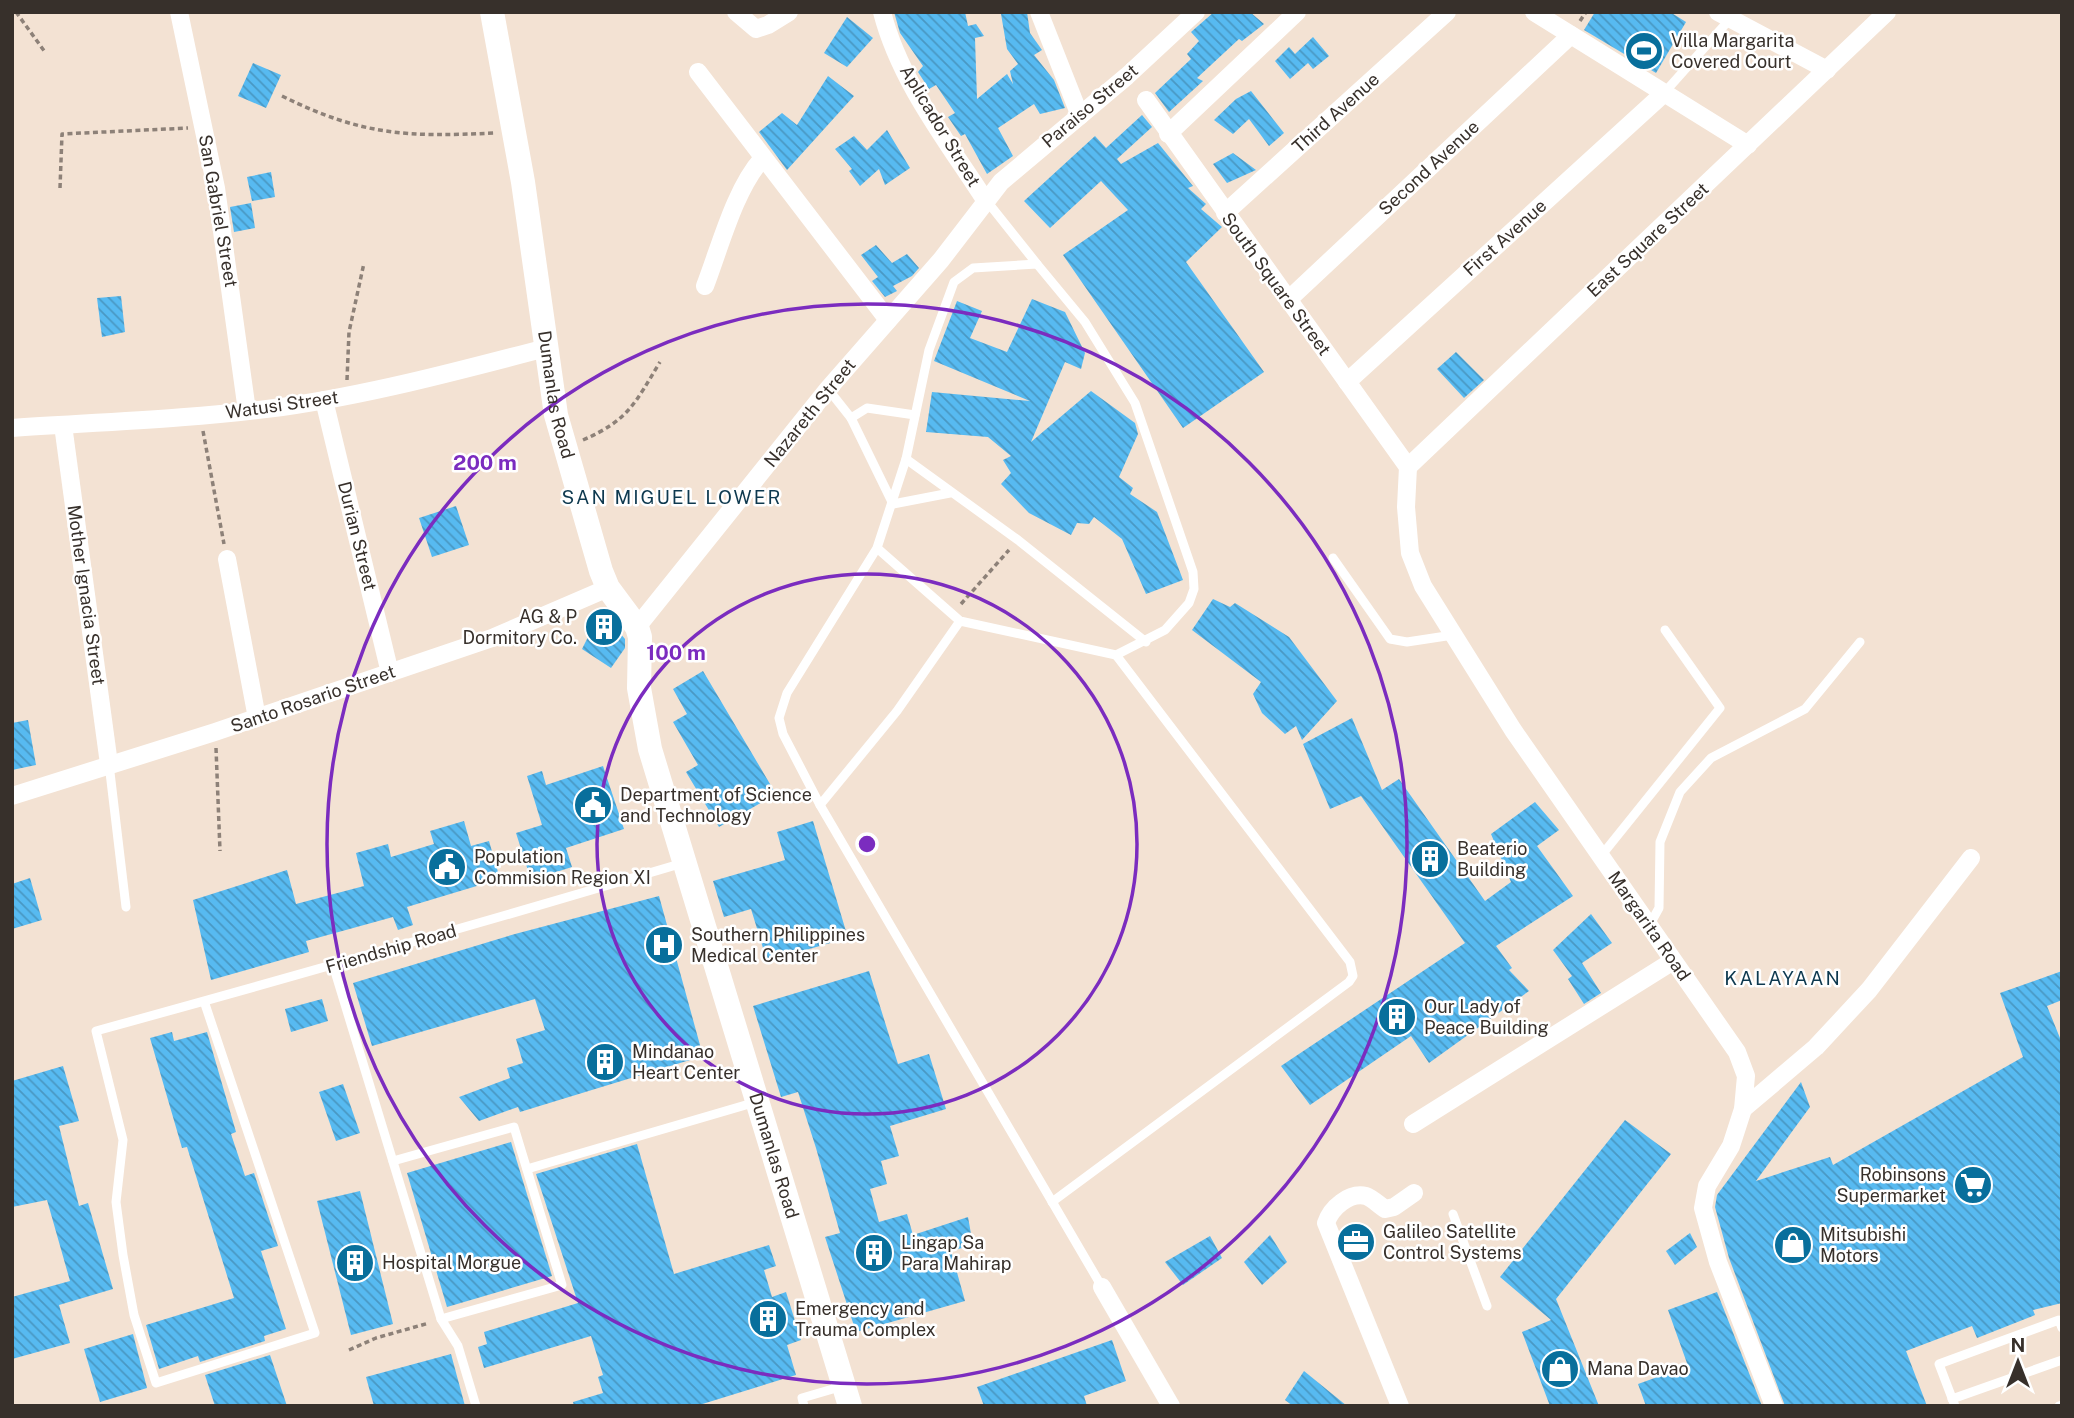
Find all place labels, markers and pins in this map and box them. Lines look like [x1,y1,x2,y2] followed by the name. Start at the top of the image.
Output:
[1623,30,1665,72] sports icon: Villa Margarita Covered Court
[1671,30,1794,72] place label: Villa Margarita Covered Court
[463,606,577,648] place label: AG & P Dormitory Co.
[583,606,625,648] building icon: AG & P Dormitory Co.
[572,784,614,826] public building icon: Department of Science and Technology
[620,784,812,826] place label: Department of Science and Technology
[855,832,879,856] centre of rings
[1409,838,1451,880] building icon: Beaterio Building
[1457,838,1527,880] place label: Beaterio Building
[426,846,468,888] public building icon: Population Commision Region XI
[474,846,651,888] place label: Population Commision Region XI
[643,924,685,966] hospital icon: Southern Philippines Medical Center
[691,924,865,966] place label: Southern Philippines Medical Center
[1376,996,1418,1038] building icon: Our Lady of Peace Building
[1424,996,1549,1038] place label: Our Lady of Peace Building
[584,1041,626,1083] building icon: Mindanao Heart Center
[632,1041,740,1083] place label: Mindanao Heart Center
[1836,1164,1946,1206] place label: Robinsons Supermarket
[1952,1164,1994,1206] supermarket icon: Robinsons Supermarket
[1335,1221,1377,1263] office icon: Galileo Satellite Control Systems
[1383,1221,1522,1263] place label: Galileo Satellite Control Systems
[1772,1224,1814,1266] shop icon: Mitsubishi Motors
[1820,1224,1906,1266] place label: Mitsubishi Motors
[853,1232,895,1274] building icon: Lingap Sa Para Mahirap
[901,1232,1011,1274] place label: Lingap Sa Para Mahirap
[334,1242,376,1284] building icon: Hospital Morgue
[382,1252,521,1273] place label: Hospital Morgue
[747,1298,789,1340] building icon: Emergency and Trauma Complex
[795,1298,936,1340] place label: Emergency and Trauma Complex
[1539,1348,1581,1390] shop icon: Mana Davao
[1587,1358,1689,1379] place label: Mana Davao

